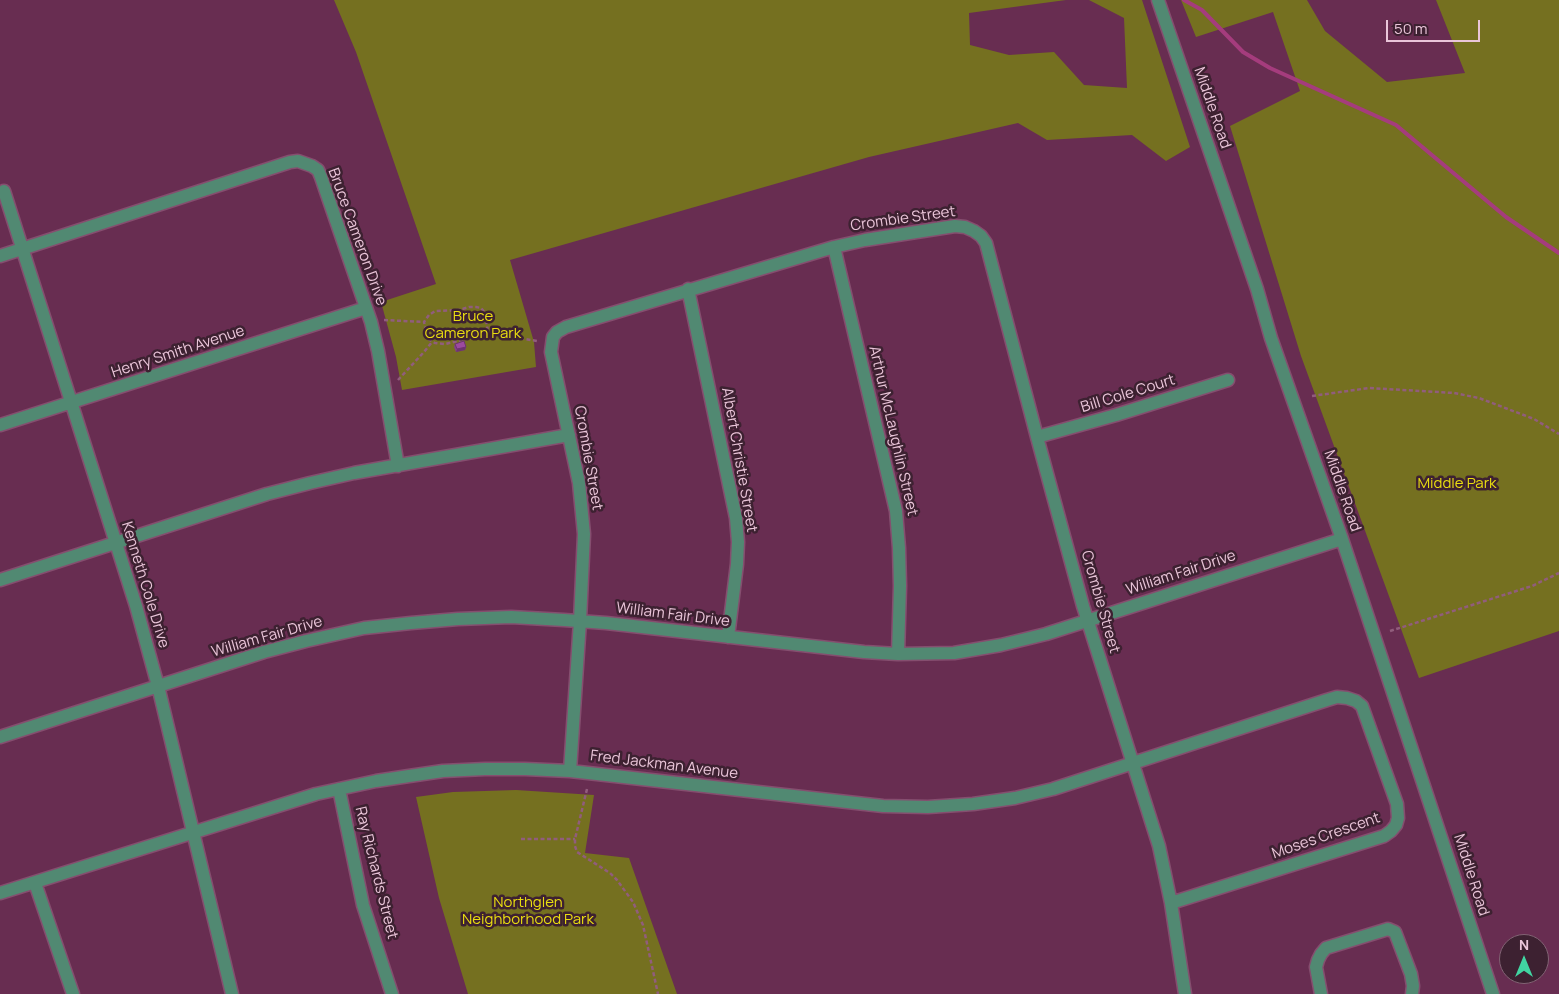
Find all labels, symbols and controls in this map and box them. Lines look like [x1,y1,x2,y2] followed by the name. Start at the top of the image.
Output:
[1389,10,1483,42] scale bar
[1394,18,1428,39] text: 50 m
[1190,65,1234,151] street label: Middle Road
[324,166,390,308] street label: Bruce Cameron Drive
[849,203,957,235] street label: Crombie Street
[425,308,521,343] park label: Bruce Cameron Park
[109,322,247,382] street label: Henry Smith Avenue
[865,344,921,518] street label: Arthur McLaughlin Street
[1079,371,1177,417] street label: Bill Cole Court
[717,386,761,534] street label: Albert Christie Street
[570,404,606,512] street label: Crombie Street
[1320,448,1364,534] street label: Middle Road
[1417,475,1497,493] park label: Middle Park
[117,520,173,650] street label: Kenneth Cole Drive
[1124,547,1238,599] street label: William Fair Drive
[1077,549,1123,655] street label: Crombie Street
[615,599,731,631] street label: William Fair Drive
[210,613,324,661] street label: William Fair Drive
[589,747,739,783] street label: Fred Jackman Avenue
[351,805,401,941] street label: Ray Richards Street
[1270,809,1382,863] street label: Moses Crescent
[1449,832,1493,918] street label: Middle Road
[462,894,594,929] park label: Northglen Neighborhood Park
[1499,934,1549,984] north arrow
[1519,935,1529,954] text: N

